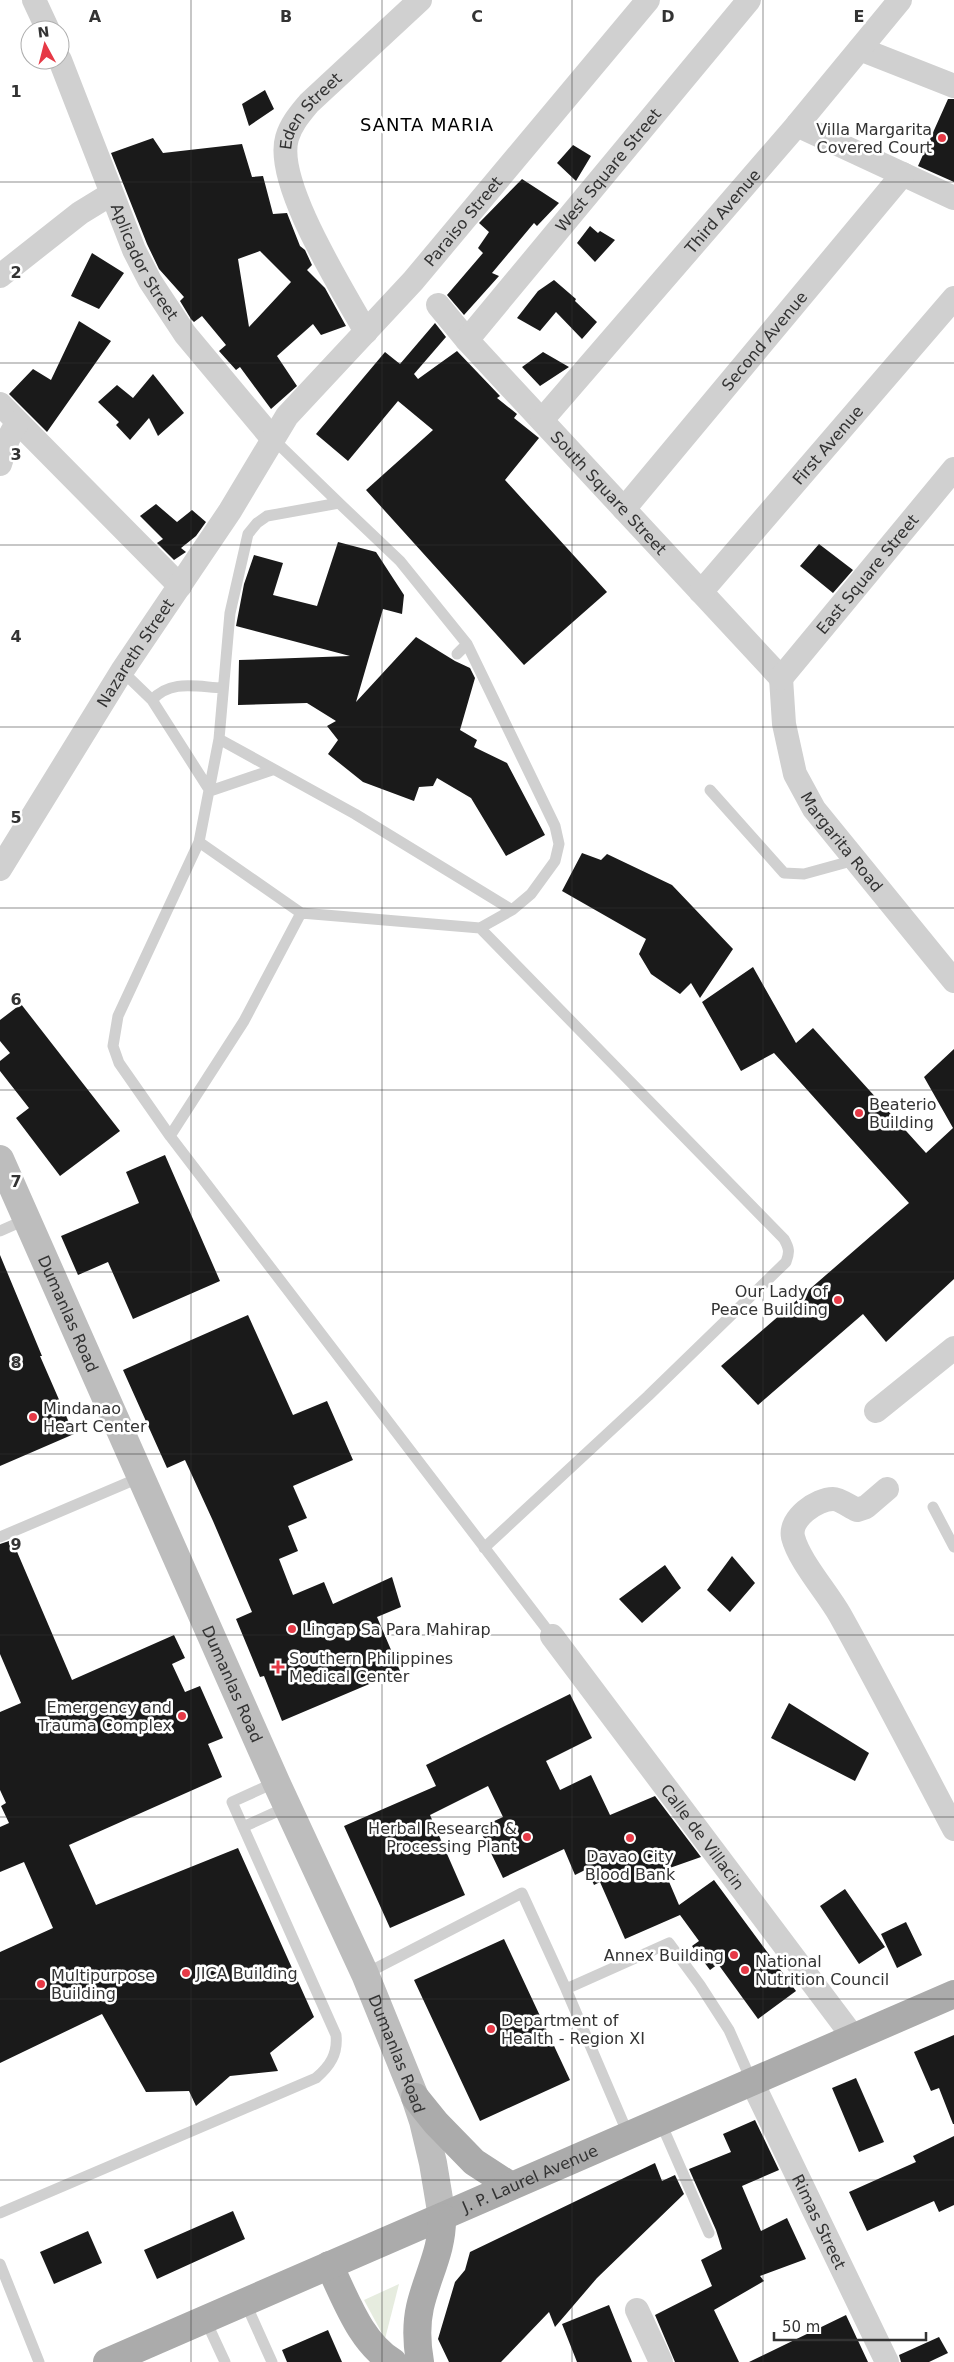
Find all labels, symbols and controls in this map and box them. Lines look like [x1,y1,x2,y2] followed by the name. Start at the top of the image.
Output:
[89,7,102,26] text: A
[280,7,292,26] text: B
[471,7,483,26] text: C
[661,7,675,26] text: D
[854,7,864,26] text: E
[20,20,70,70] north arrow
[37,23,50,41] text: N
[276,69,346,151] street label: Eden Street
[10,82,22,101] text: 1
[552,105,665,236] street label: West Square Street
[360,114,494,135] district label: SANTA MARIA
[816,120,932,157] place label: Villa Margarita Covered Court
[936,132,948,144] marker: Villa Margarita Covered Court
[681,165,765,258] street label: Third Avenue
[420,173,506,270] street label: Paraiso Street
[107,201,182,324] street label: Aplicador Street
[10,263,22,282] text: 2
[718,288,811,395] street label: Second Avenue
[789,402,867,489] street label: First Avenue
[547,427,671,559] street label: South Square Street
[10,445,22,464] text: 3
[812,511,923,638] street label: East Square Street
[93,595,178,711] street label: Nazareth Street
[10,627,22,646] text: 4
[797,789,887,896] street label: Margarita Road
[10,808,22,827] text: 5
[10,990,22,1009] text: 6
[869,1095,937,1132] place label: Beaterio Building
[853,1107,865,1119] marker: Beaterio Building
[10,1172,22,1191] text: 7
[34,1252,102,1375] street label: Dumanlas Road
[711,1282,828,1319] place label: Our Lady of Peace Building
[832,1294,844,1306] marker: Our Lady of Peace Building
[10,1353,22,1372] text: 8
[43,1399,147,1436] place label: Mindanao Heart Center
[27,1411,39,1423] marker: Mindanao Heart Center
[10,1535,22,1554] text: 9
[302,1620,491,1639] place label: Lingap Sa Para Mahirap
[198,1623,266,1745] street label: Dumanlas Road
[286,1623,298,1635] marker: Lingap Sa Para Mahirap
[289,1649,453,1686] place label: Southern Philippines Medical Center
[271,1660,285,1674] marker: Southern Philippines Medical Center
[36,1698,172,1735] place label: Emergency and Trauma Complex
[176,1710,188,1722] marker: Emergency and Trauma Complex
[657,1780,748,1893] street label: Calle de Villacin
[368,1819,517,1856] place label: Herbal Research & Processing Plant
[521,1831,533,1843] marker: Herbal Research & Processing Plant
[624,1832,636,1844] marker: Davao City Blood Bank
[585,1847,676,1884] place label: Davao City Blood Bank
[604,1946,724,1965] place label: Annex Building
[728,1949,740,1961] marker: Annex Building
[755,1952,889,1989] place label: National Nutrition Council
[195,1964,298,1983] place label: JICA Building
[739,1964,751,1976] marker: National Nutrition Council
[51,1966,155,2003] place label: Multipurpose Building
[180,1967,192,1979] marker: JICA Building
[35,1978,47,1990] marker: Multipurpose Building
[364,1992,429,2115] street label: Dumanlas Road
[501,2011,645,2048] place label: Department of Health - Region XI
[485,2023,497,2035] marker: Department of Health - Region XI
[458,2141,601,2217] street label: J. P. Laurel Avenue
[788,2171,850,2272] street label: Rimas Street
[774,2310,926,2342] scale bar
[782,2318,820,2336] text: 50 m

